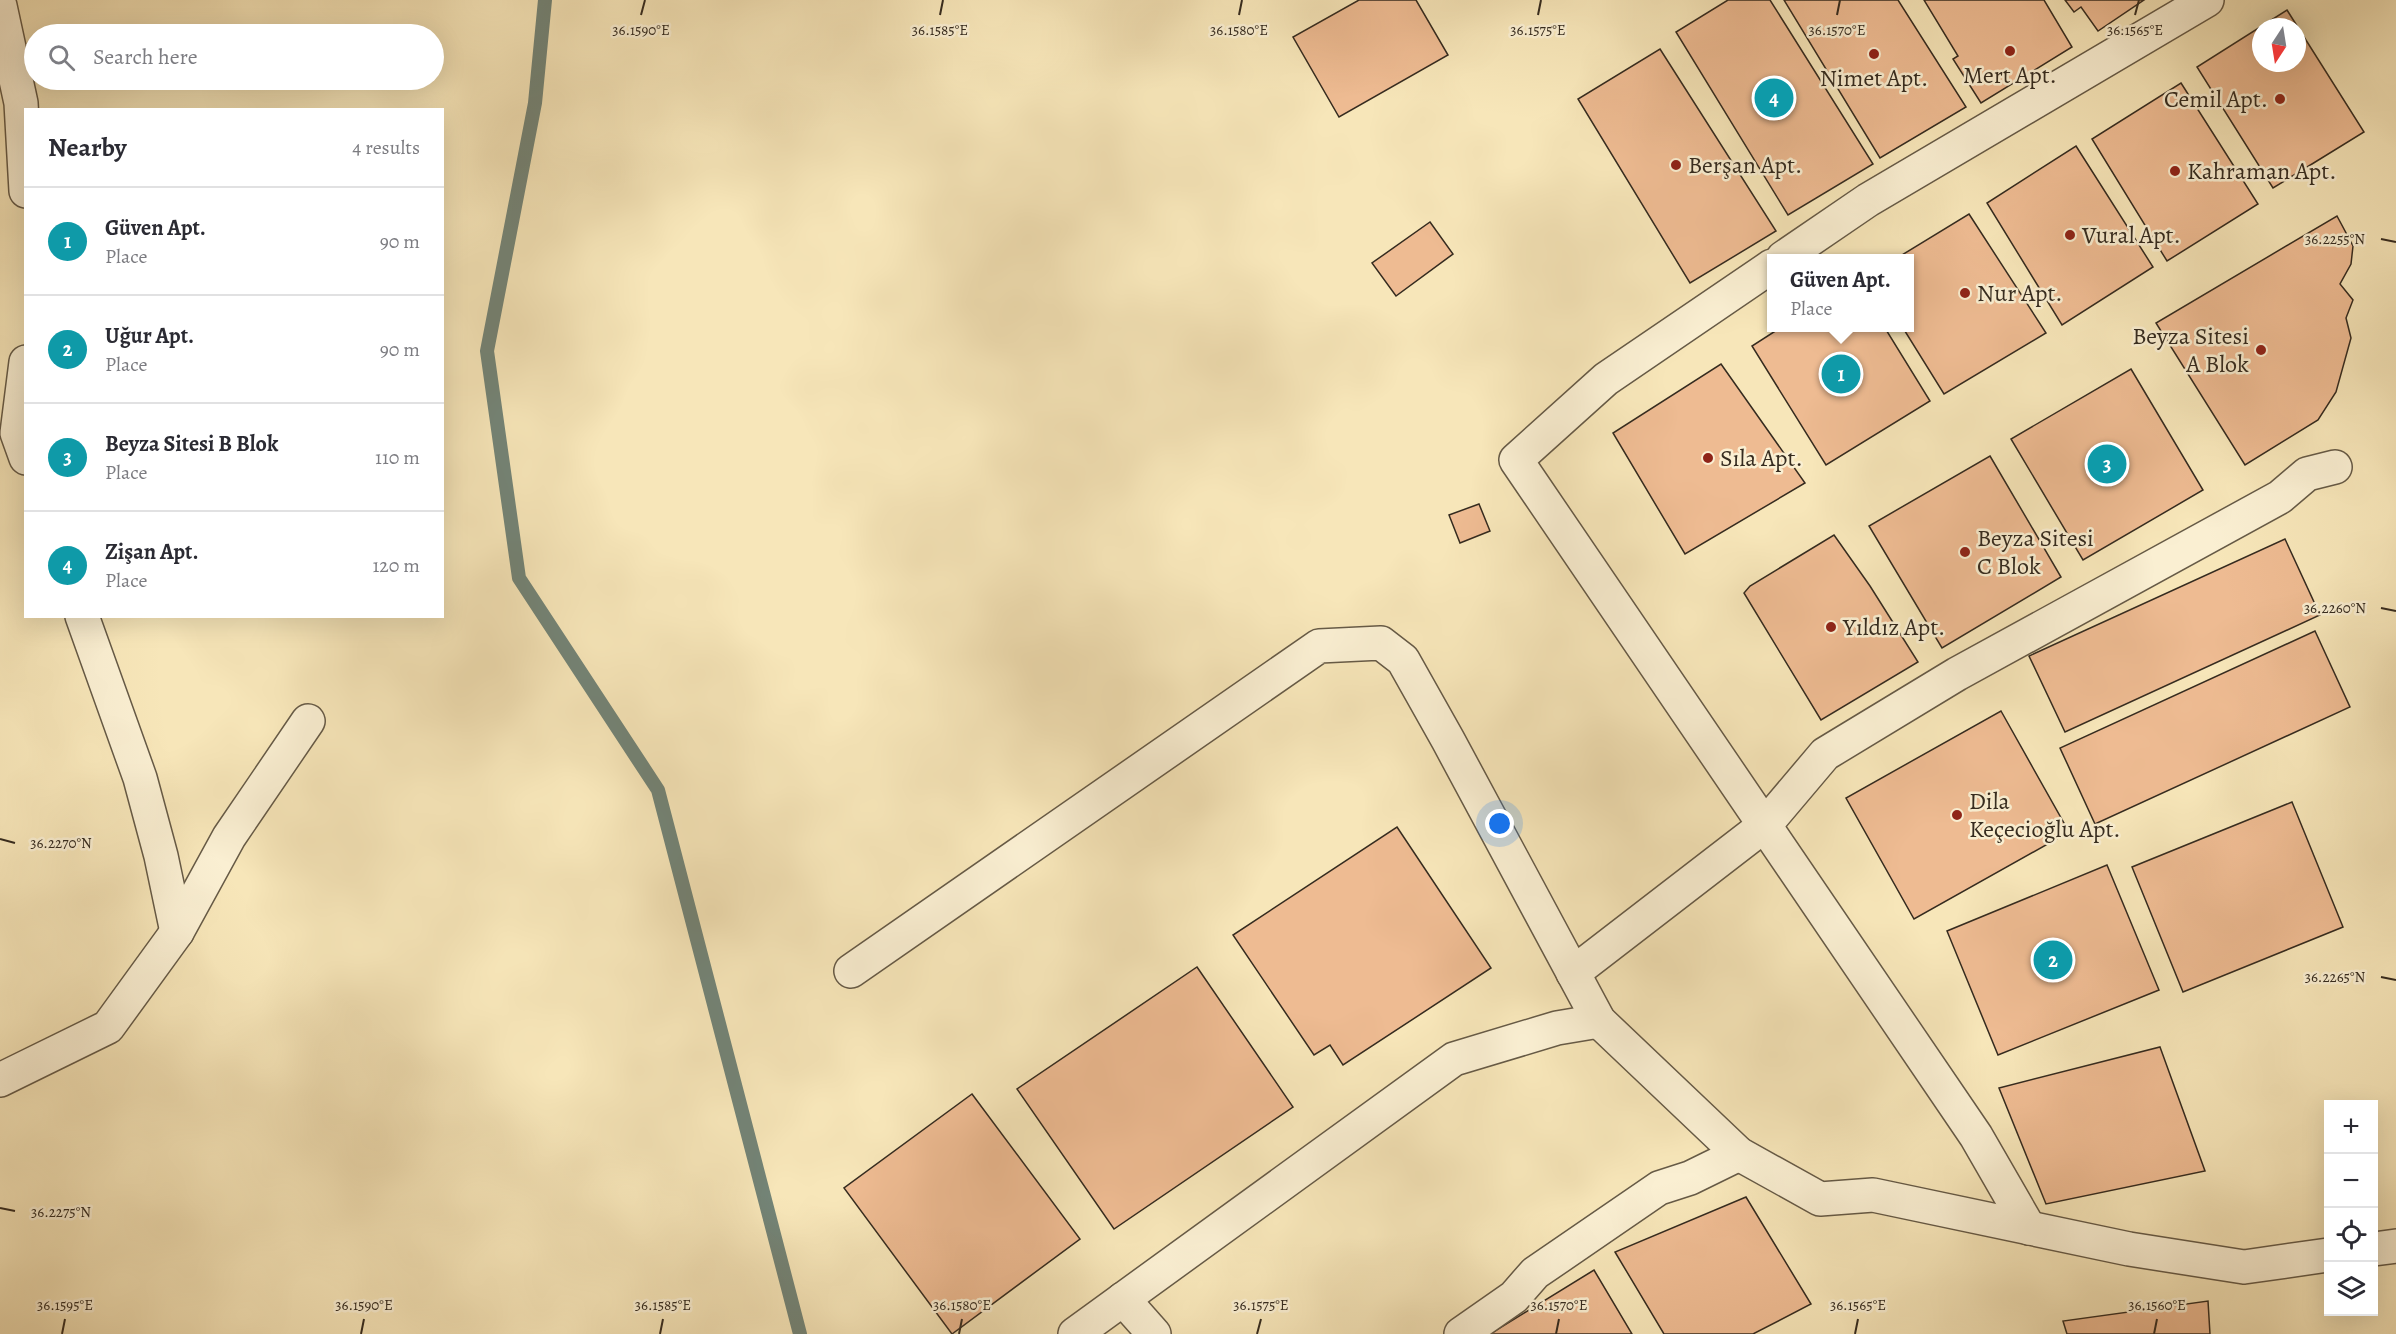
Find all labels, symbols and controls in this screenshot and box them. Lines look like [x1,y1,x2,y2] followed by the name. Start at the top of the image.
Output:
[2252,18,2306,72] north arrow
[612,20,670,40] text: 36.1590°E
[912,20,968,40] text: 36.1585°E
[1210,20,1268,40] text: 36.1580°E
[1510,20,1566,40] text: 36.1575°E
[1808,20,1866,40] text: 36.1570°E
[2107,20,2163,40] text: 36.1565°E
[24,24,444,90] search box
[45,41,78,74] icon: search
[93,42,198,72] text: Search here
[2003,44,2017,58] marker: Mert Apt.
[1867,47,1881,61] marker: Nimet Apt.
[1963,59,2057,91] place label: Mert Apt.
[1820,62,1928,94] place label: Nimet Apt.
[1754,76,1794,120] pin: 4
[2164,83,2268,115] place label: Cemil Apt.
[2273,92,2287,106] marker: Cemil Apt.
[48,130,127,165] text: Nearby
[352,134,420,161] text: 4 results
[1688,149,1802,181] place label: Berşan Apt.
[2187,155,2336,187] place label: Kahraman Apt.
[1669,158,1683,172] marker: Berşan Apt.
[2168,164,2182,178] marker: Kahraman Apt.
[105,213,206,243] text: Güven Apt.
[2081,219,2181,251] place label: Vural Apt.
[64,228,71,255] text: 1
[380,228,420,255] text: 90 m
[2063,228,2077,242] marker: Vural Apt.
[2305,229,2365,249] text: 36.2255°N
[105,243,147,270] text: Place
[1767,254,1914,332] popup
[1790,265,1891,295] text: Güven Apt.
[1977,277,2063,309] place label: Nur Apt.
[1958,286,1972,300] marker: Nur Apt.
[1790,295,1832,322] text: Place
[2132,320,2249,380] place label: Beyza Sitesi A Blok
[105,321,194,351] text: Uğur Apt.
[63,336,72,363] text: 2
[380,336,420,363] text: 90 m
[2254,343,2268,357] marker: Beyza Sitesi A Blok
[105,351,147,378] text: Place
[1822,352,1860,397] pin: 1
[105,429,278,459] text: Beyza Sitesi B Blok
[1720,442,1803,474] place label: Sıla Apt.
[2088,442,2126,486] pin: 3
[63,444,72,471] text: 3
[375,444,420,471] text: 110 m
[1701,451,1715,465] marker: Sıla Apt.
[105,459,147,486] text: Place
[1977,522,2094,582] place label: Beyza Sitesi C Blok
[105,537,198,567] text: Zişan Apt.
[1958,545,1972,559] marker: Beyza Sitesi C Blok
[63,552,72,579] text: 4
[372,552,420,579] text: 120 m
[105,567,147,594] text: Place
[2304,598,2366,618] text: 36.2260°N
[1842,611,1945,643] place label: Yıldız Apt.
[1824,620,1838,634] marker: Yıldız Apt.
[1969,785,2121,845] place label: Dila Keçecioğlu Apt.
[1950,808,1964,822] marker: Dila Keçecioğlu Apt.
[1485,809,1514,838] your location
[30,833,92,853] text: 36.2270°N
[2034,938,2072,982] pin: 2
[2305,967,2366,987] text: 36.2265°N
[2324,1100,2378,1316] map controls
[2324,1100,2378,1154] button: +
[2324,1154,2378,1208] button: −
[31,1202,91,1222] text: 36.2275°N
[2324,1208,2378,1262] button: locate
[2324,1262,2378,1316] button: layers
[37,1295,93,1315] text: 36.1595°E
[335,1295,393,1315] text: 36.1590°E
[635,1295,691,1315] text: 36.1585°E
[933,1295,991,1315] text: 36.1580°E
[1233,1295,1289,1315] text: 36.1575°E
[1530,1295,1588,1315] text: 36.1570°E
[1830,1295,1886,1315] text: 36.1565°E
[2128,1295,2186,1315] text: 36.1560°E

